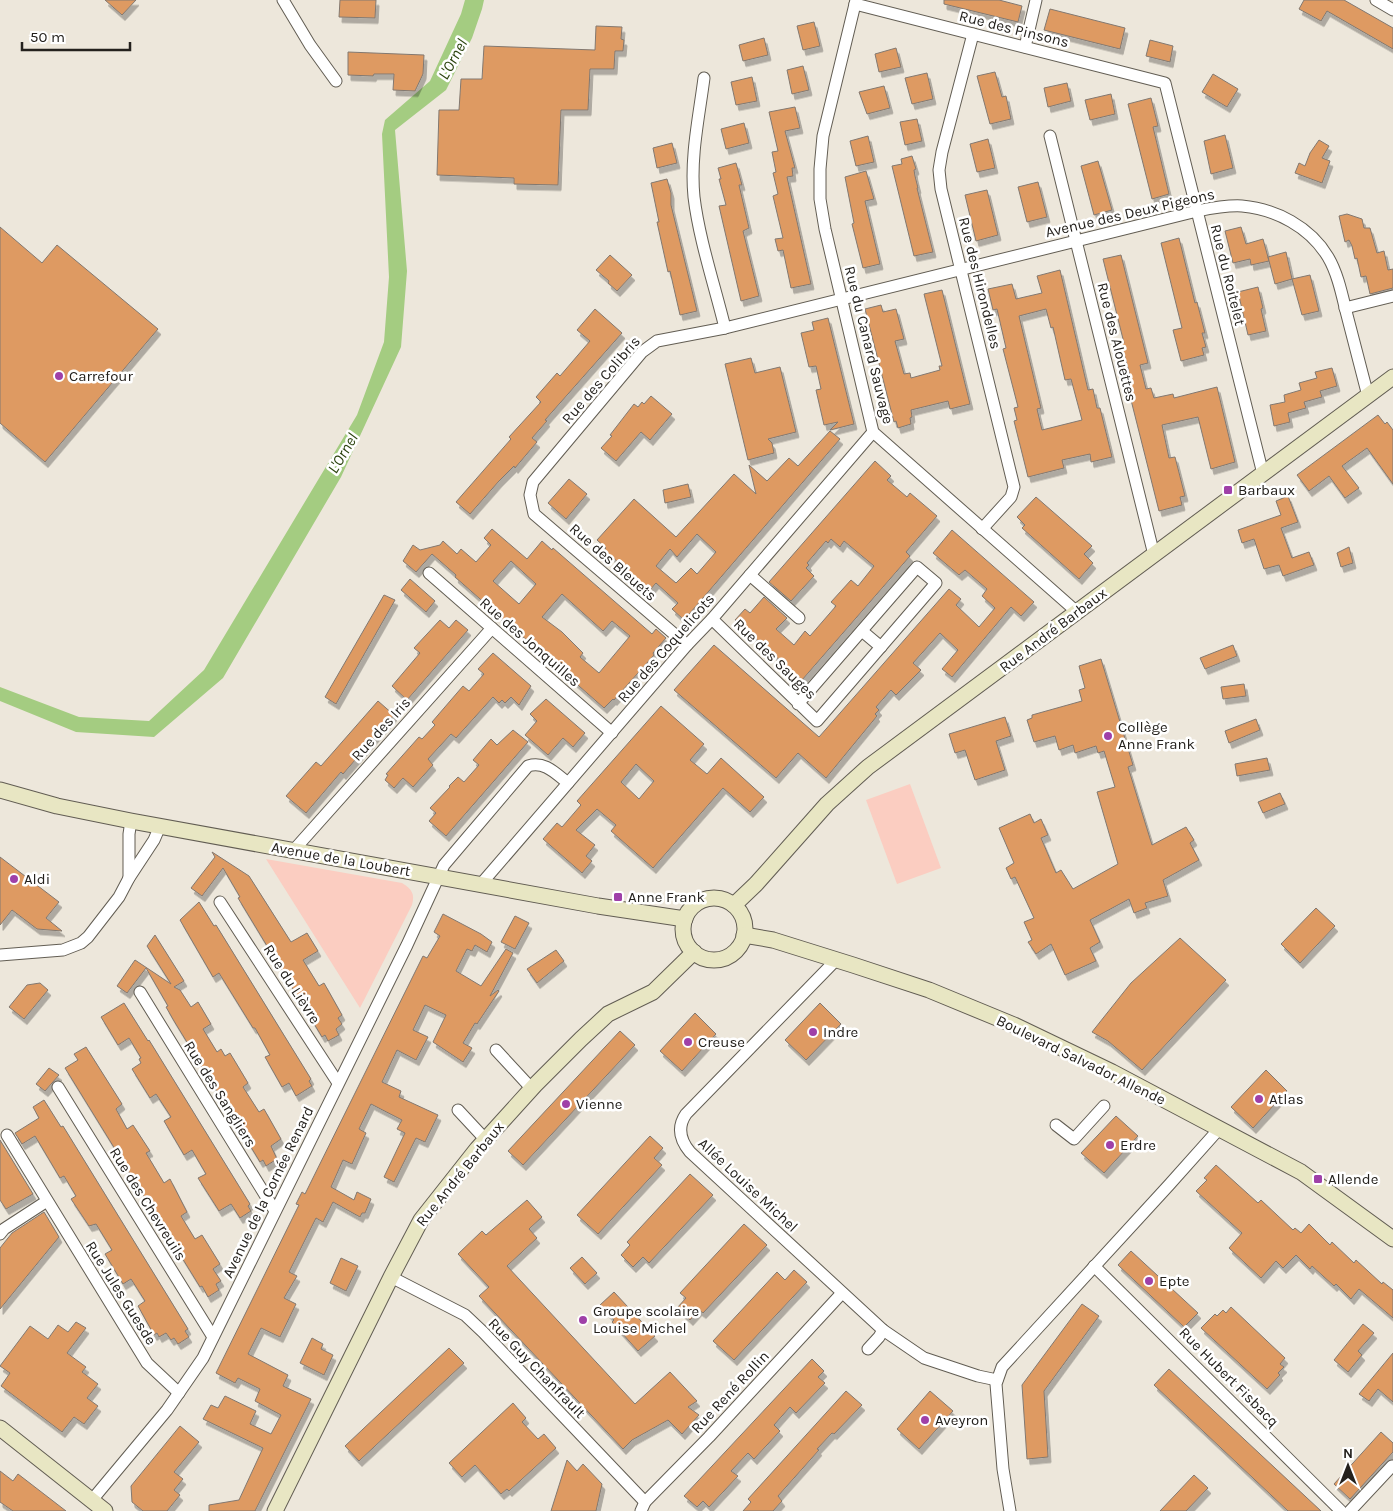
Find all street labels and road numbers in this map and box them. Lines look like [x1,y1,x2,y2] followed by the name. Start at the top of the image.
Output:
[957,7,1071,51] street label: Rue des Pinsons
[1044,185,1216,241] street label: Avenue des Deux Pigeons
[955,215,1005,351] street label: Rue des Hirondelles
[1207,222,1249,328] street label: Rue du Roitelet
[841,264,897,426] street label: Rue du Canard Sauvage
[1093,281,1141,403] street label: Rue des Alouettes
[558,332,644,428] street label: Rue des Colibris
[566,519,660,605] street label: Rue des Bleuets
[996,584,1110,676] street label: Rue André Barbaux
[614,590,718,706] street label: Rue des Coquelicots
[476,593,584,691] street label: Rue des Jonquilles
[730,615,820,703] street label: Rue des Sauges
[348,693,414,765] street label: Rue des Iris
[270,838,412,880] street label: Avenue de la Loubert
[260,941,324,1027] street label: Rue du Lièvre
[993,1011,1169,1109] street label: Boulevard Salvador Allende
[180,1037,260,1151] street label: Rue des Sangliers
[219,1103,317,1281] street label: Avenue de la Cornée Renard
[412,1118,508,1230] street label: Rue André Barbaux
[694,1134,802,1236] street label: Allée Louise Michel
[106,1144,190,1264] street label: Rue des Chevreuils
[82,1238,160,1348] street label: Rue Jules Guesde
[485,1314,590,1422] street label: Rue Guy Chanfrault
[1175,1323,1283,1431] street label: Rue Hubert Fisbacq
[687,1347,773,1437] street label: Rue René Rollin

